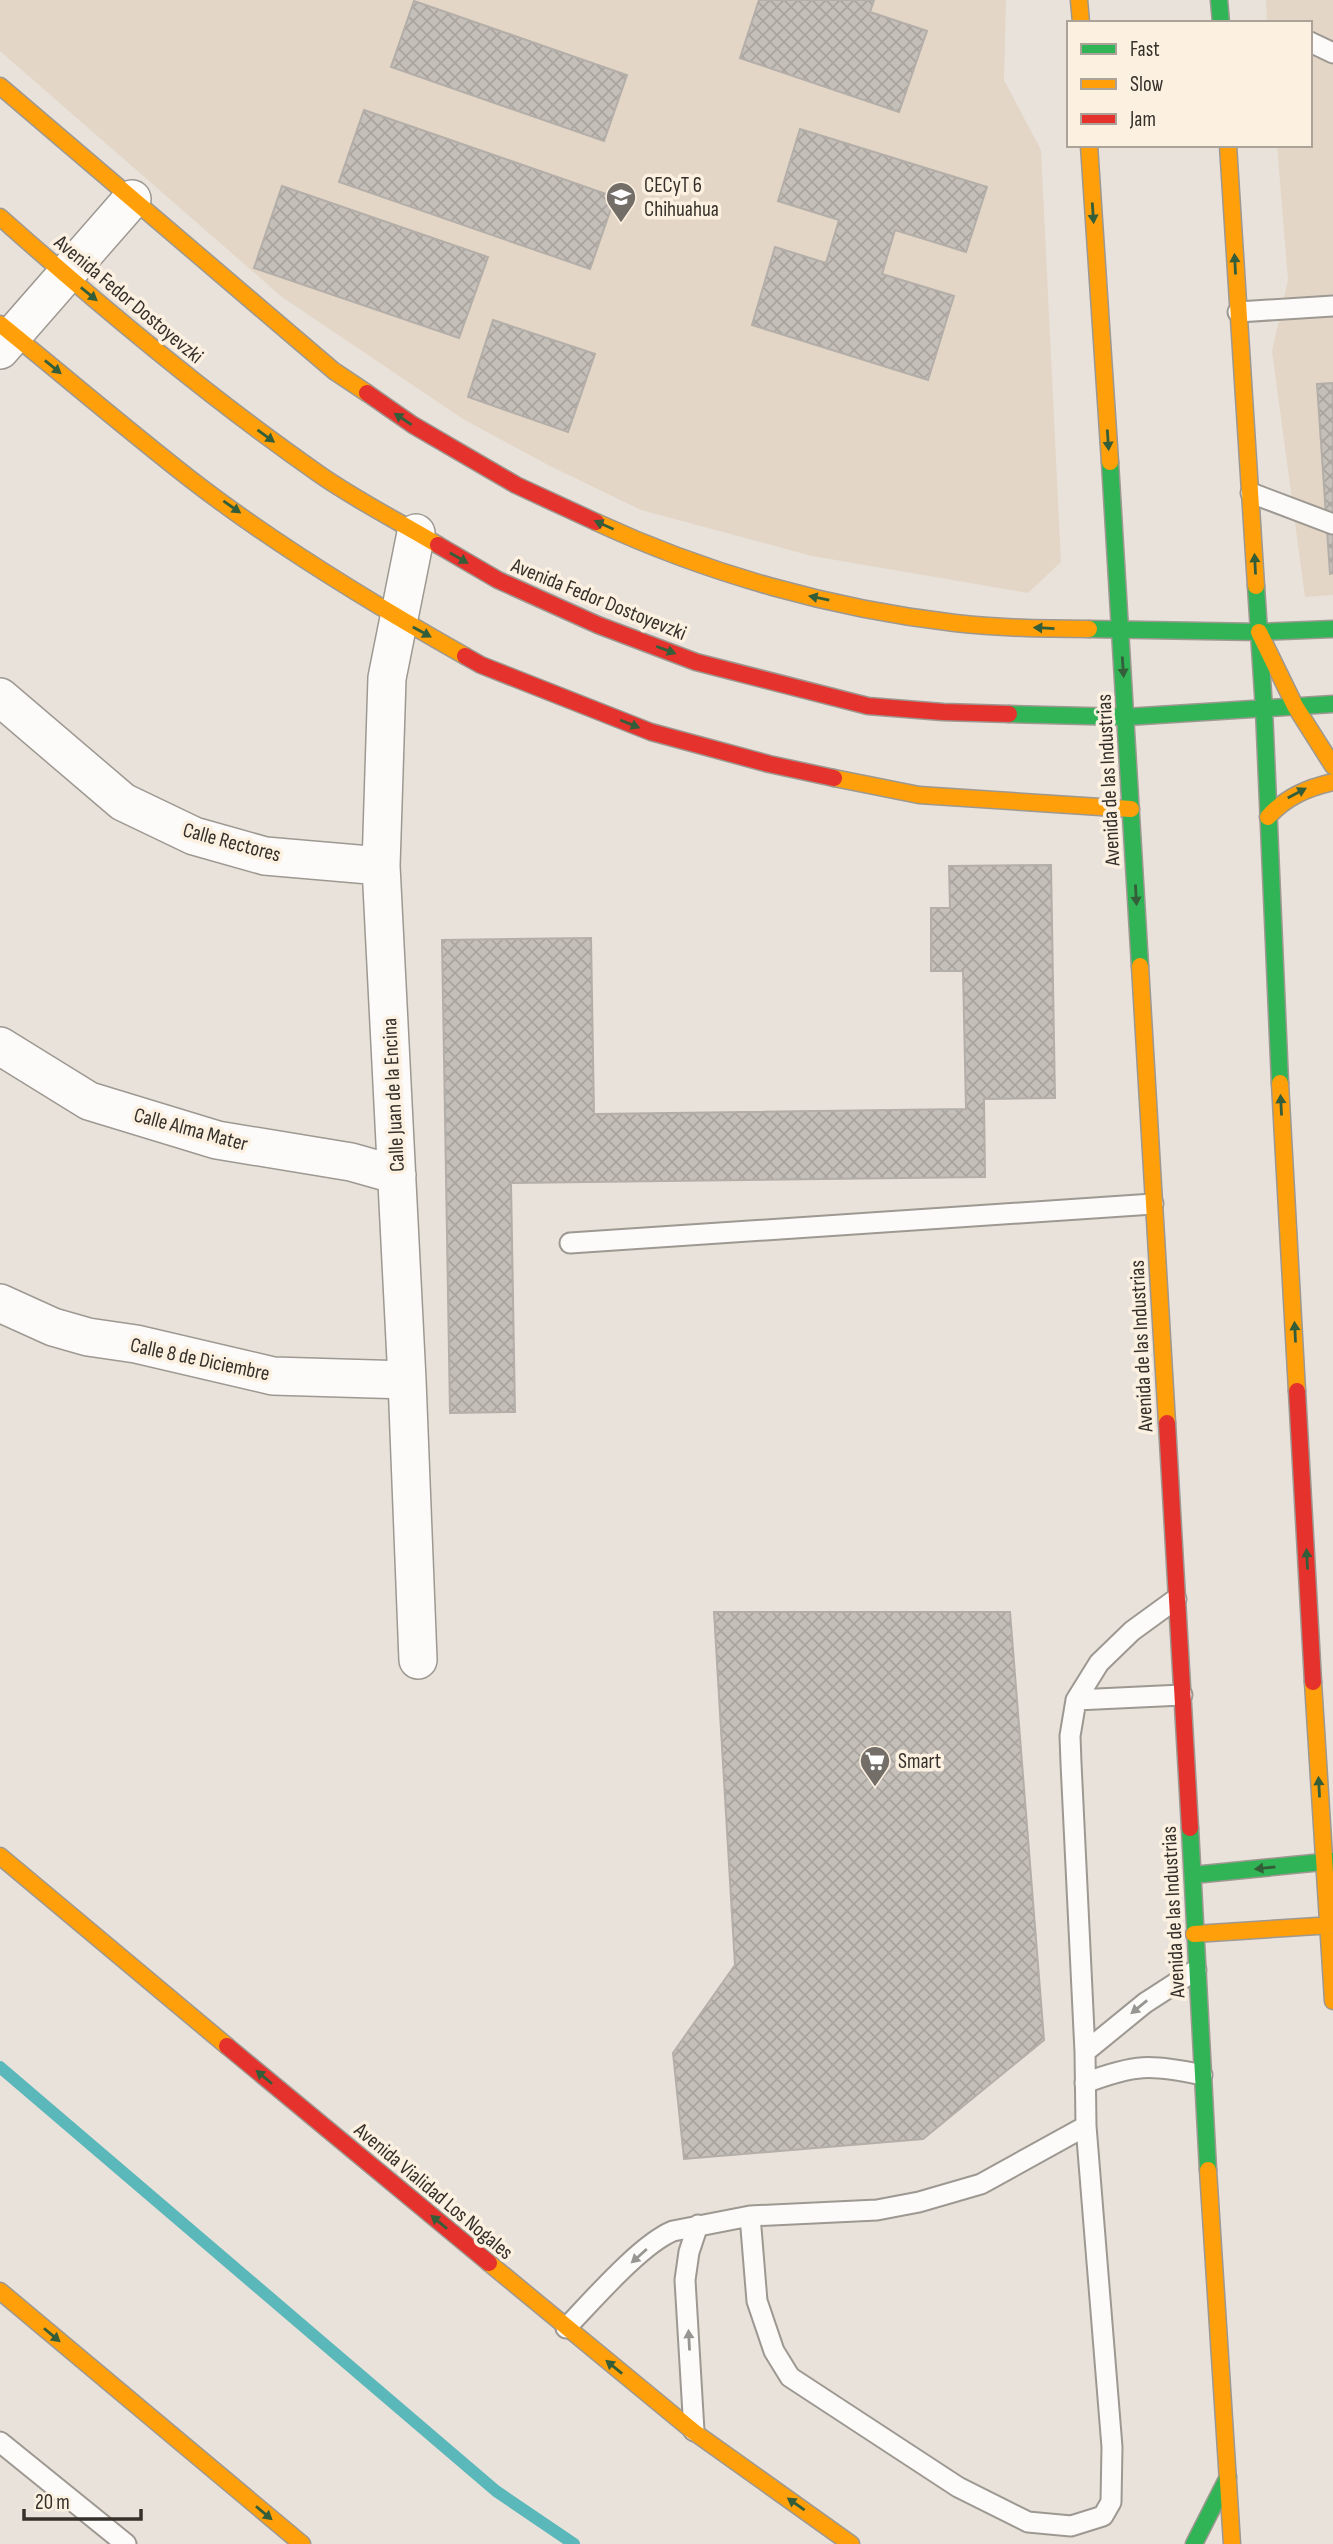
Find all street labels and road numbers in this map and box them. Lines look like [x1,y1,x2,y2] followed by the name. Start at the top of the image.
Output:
[48,229,208,369] street label: Avenida Fedor Dostoyevzki
[507,553,690,646] street label: Avenida Fedor Dostoyevzki
[1092,693,1126,867] street label: Avenida de las Industrias
[180,817,284,868] street label: Calle Rectores
[377,1017,410,1172] street label: Calle Juan de la Encina
[131,1102,251,1157] street label: Calle Alma Mater
[1125,1259,1159,1433] street label: Avenida de las Industrias
[128,1333,272,1386] street label: Calle 8 de Diciembre
[1157,1825,1191,1999] street label: Avenida de las Industrias
[348,2117,518,2265] street label: Avenida Vialidad Los Nogales

